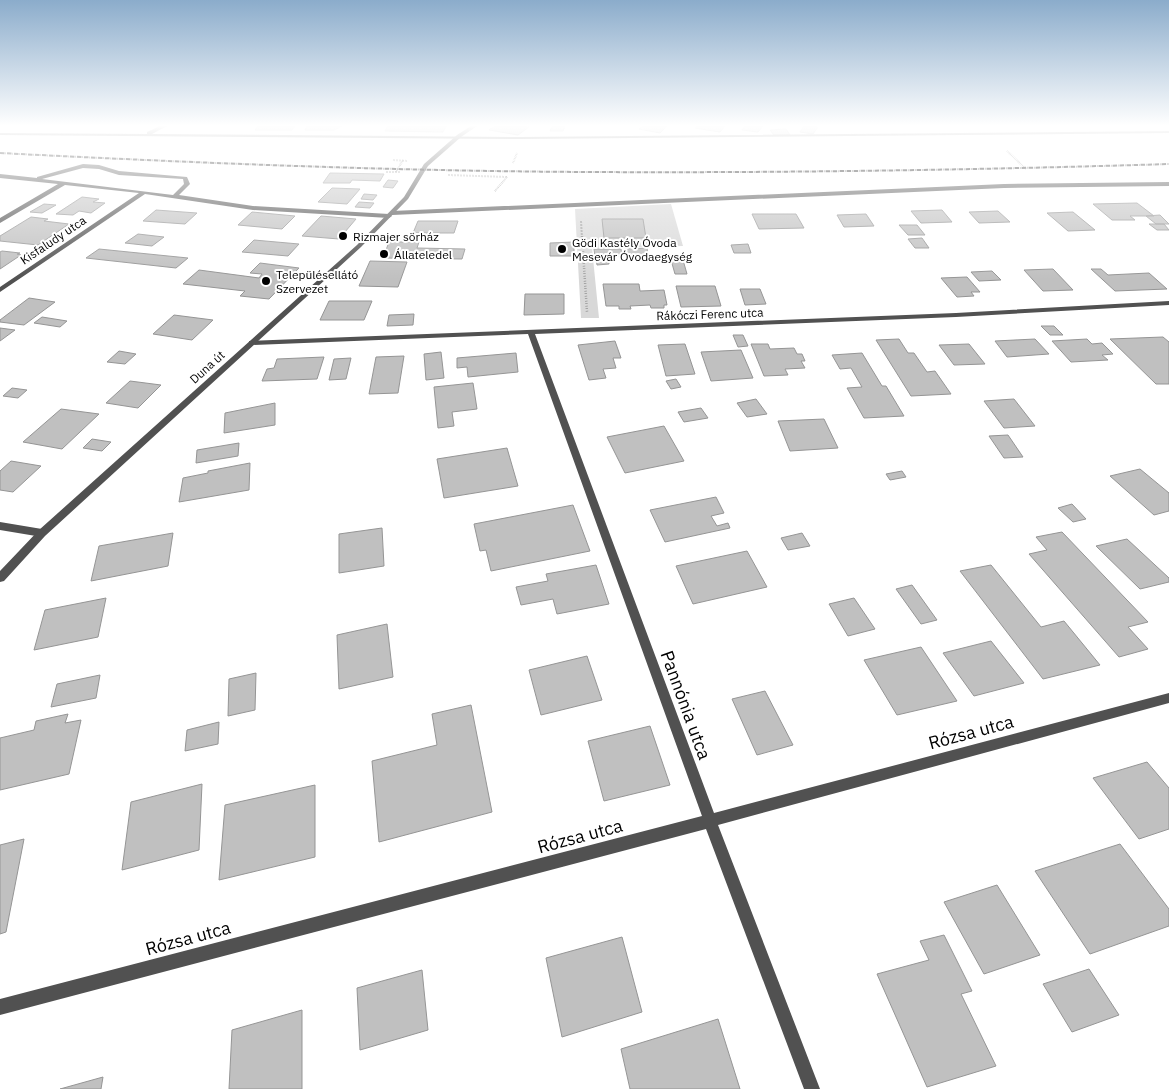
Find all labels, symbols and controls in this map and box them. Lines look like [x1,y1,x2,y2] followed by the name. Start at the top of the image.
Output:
[17,212,89,267] street label: Kisfaludy utca
[353,229,439,244] place label: Rizmajer sörház
[337,230,349,242] marker: Rizmajer sörház
[572,235,693,264] place label: Gödi Kastély Óvoda Mesevár Óvodaegység
[556,243,568,255] marker: Gödi Kastély Óvoda Mesevár Óvodaegység
[394,247,452,262] place label: Állateledel
[378,248,390,260] marker: Állateledel
[276,267,359,296] place label: Településellátó Szervezet
[260,275,272,287] marker: Településellátó Szervezet
[656,305,764,323] street label: Rákóczi Ferenc utca
[186,347,228,387] street label: Duna út
[656,647,717,763] street label: Pannónia utca
[926,709,1017,754] street label: Rózsa utca
[535,813,626,858] street label: Rózsa utca
[143,915,234,960] street label: Rózsa utca

